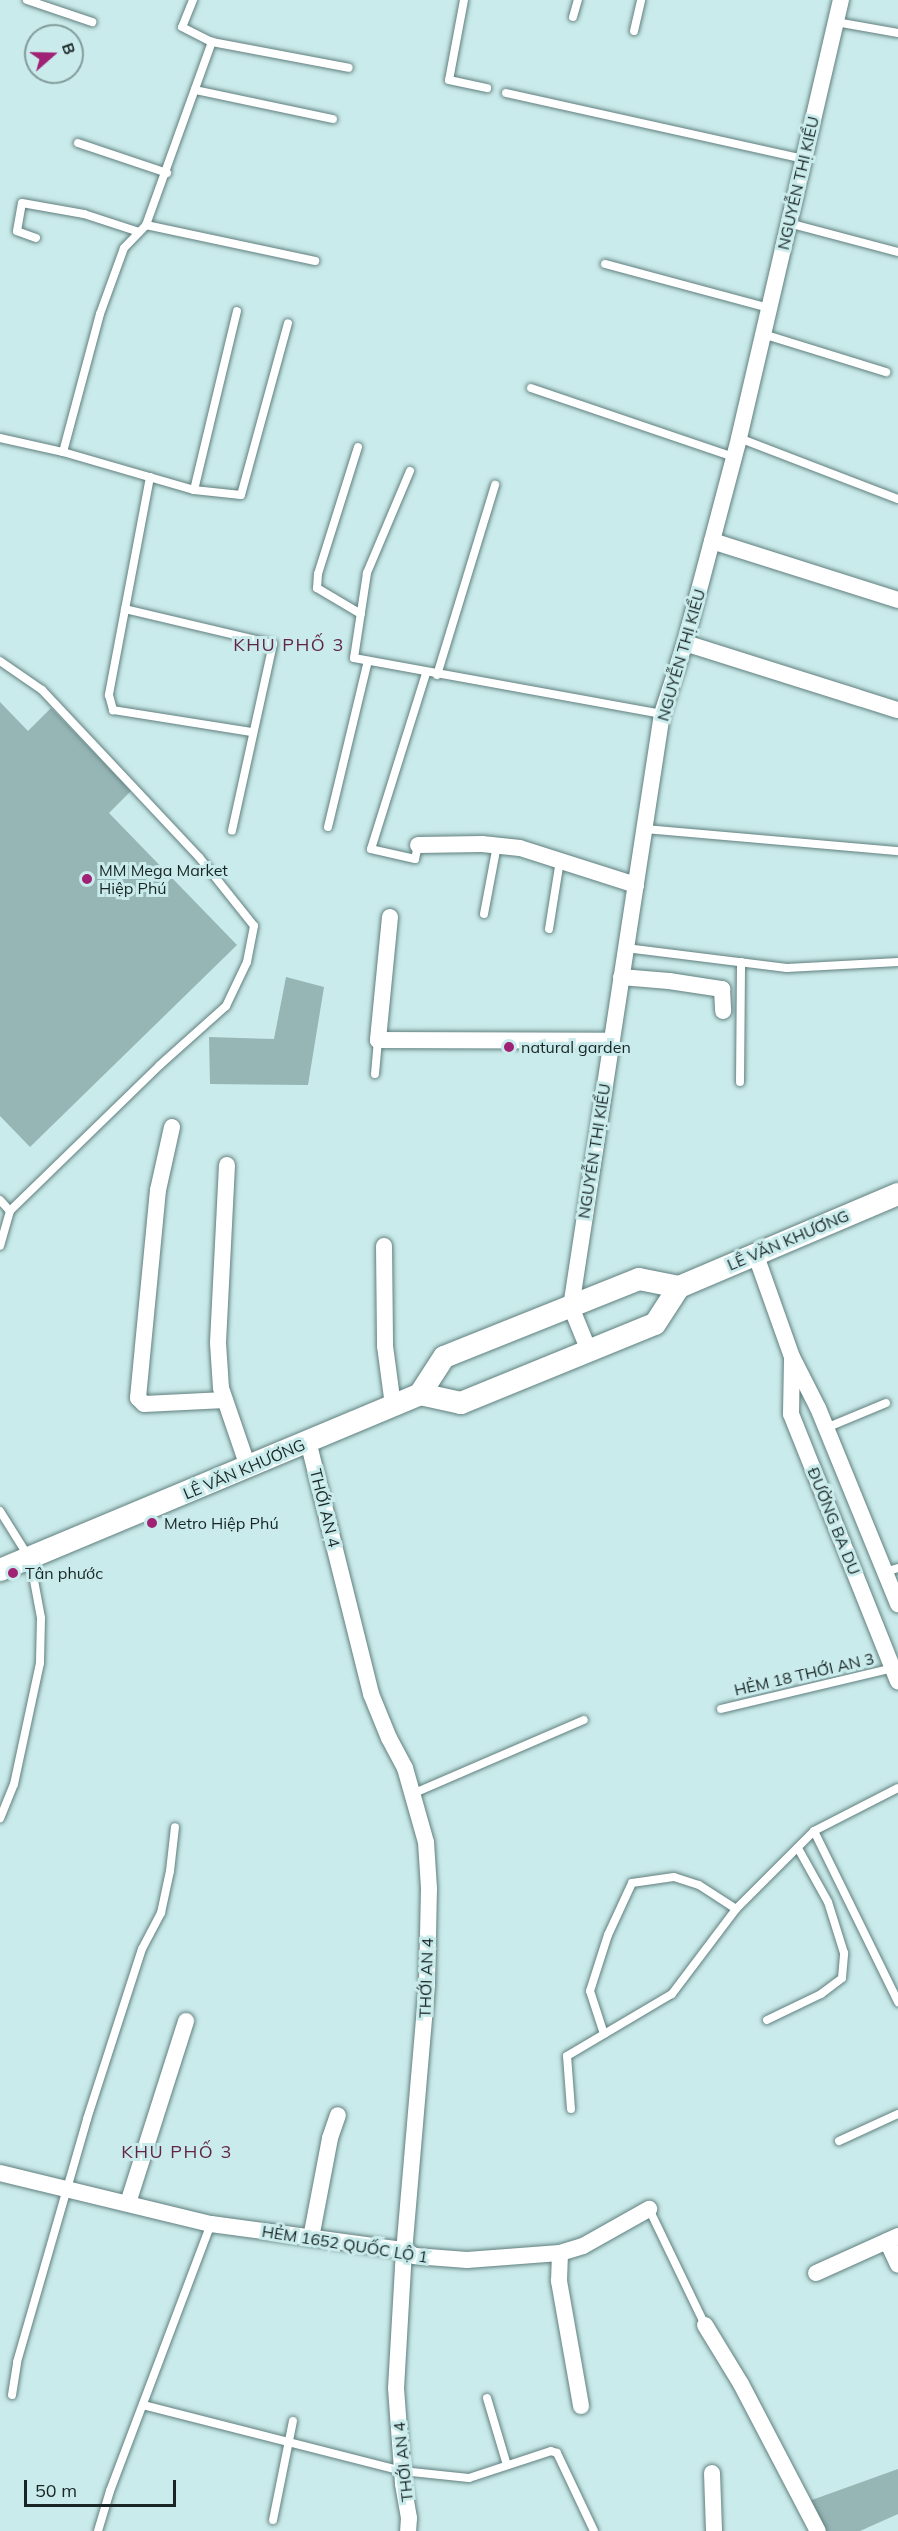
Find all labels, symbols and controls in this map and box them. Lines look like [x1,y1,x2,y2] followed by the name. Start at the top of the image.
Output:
[24,24,84,84] north arrow
[58,40,80,57] text: B
[773,114,823,252] street label: NGUYỄN THỊ KIỂU
[653,587,709,723] street label: NGUYỄN THỊ KIỂU
[233,634,345,656] district label: KHU PHỐ 3
[99,860,228,898] place label: MM Mega Market Hiệp Phú
[80,872,94,886] marker: MM Mega Market Hiệp Phú
[521,1037,631,1057] place label: natural garden
[502,1040,516,1054] marker: natural garden
[574,1082,614,1220] street label: NGUYỄN THỊ KIỂU
[724,1206,852,1274] street label: LÊ VĂN KHƯƠNG
[180,1435,308,1503] street label: LÊ VĂN KHƯƠNG
[804,1464,864,1578] street label: ĐƯỜNG BA DU
[306,1467,344,1549] street label: THỚI AN 4
[164,1513,279,1533] place label: Metro Hiệp Phú
[145,1516,159,1530] marker: Metro Hiệp Phú
[25,1563,103,1583] place label: Tân phước
[6,1566,20,1580] marker: Tân phước
[732,1649,876,1699] street label: HẺM 18 THỚI AN 3
[415,1938,437,2018] street label: THỚI AN 4
[121,2141,233,2163] district label: KHU PHỐ 3
[261,2221,429,2267] street label: HẺM 1652 QUỐC LỘ 1
[389,2421,417,2503] street label: THỚI AN 4
[27,2468,178,2506] scale bar
[35,2479,77,2502] text: 50 m

